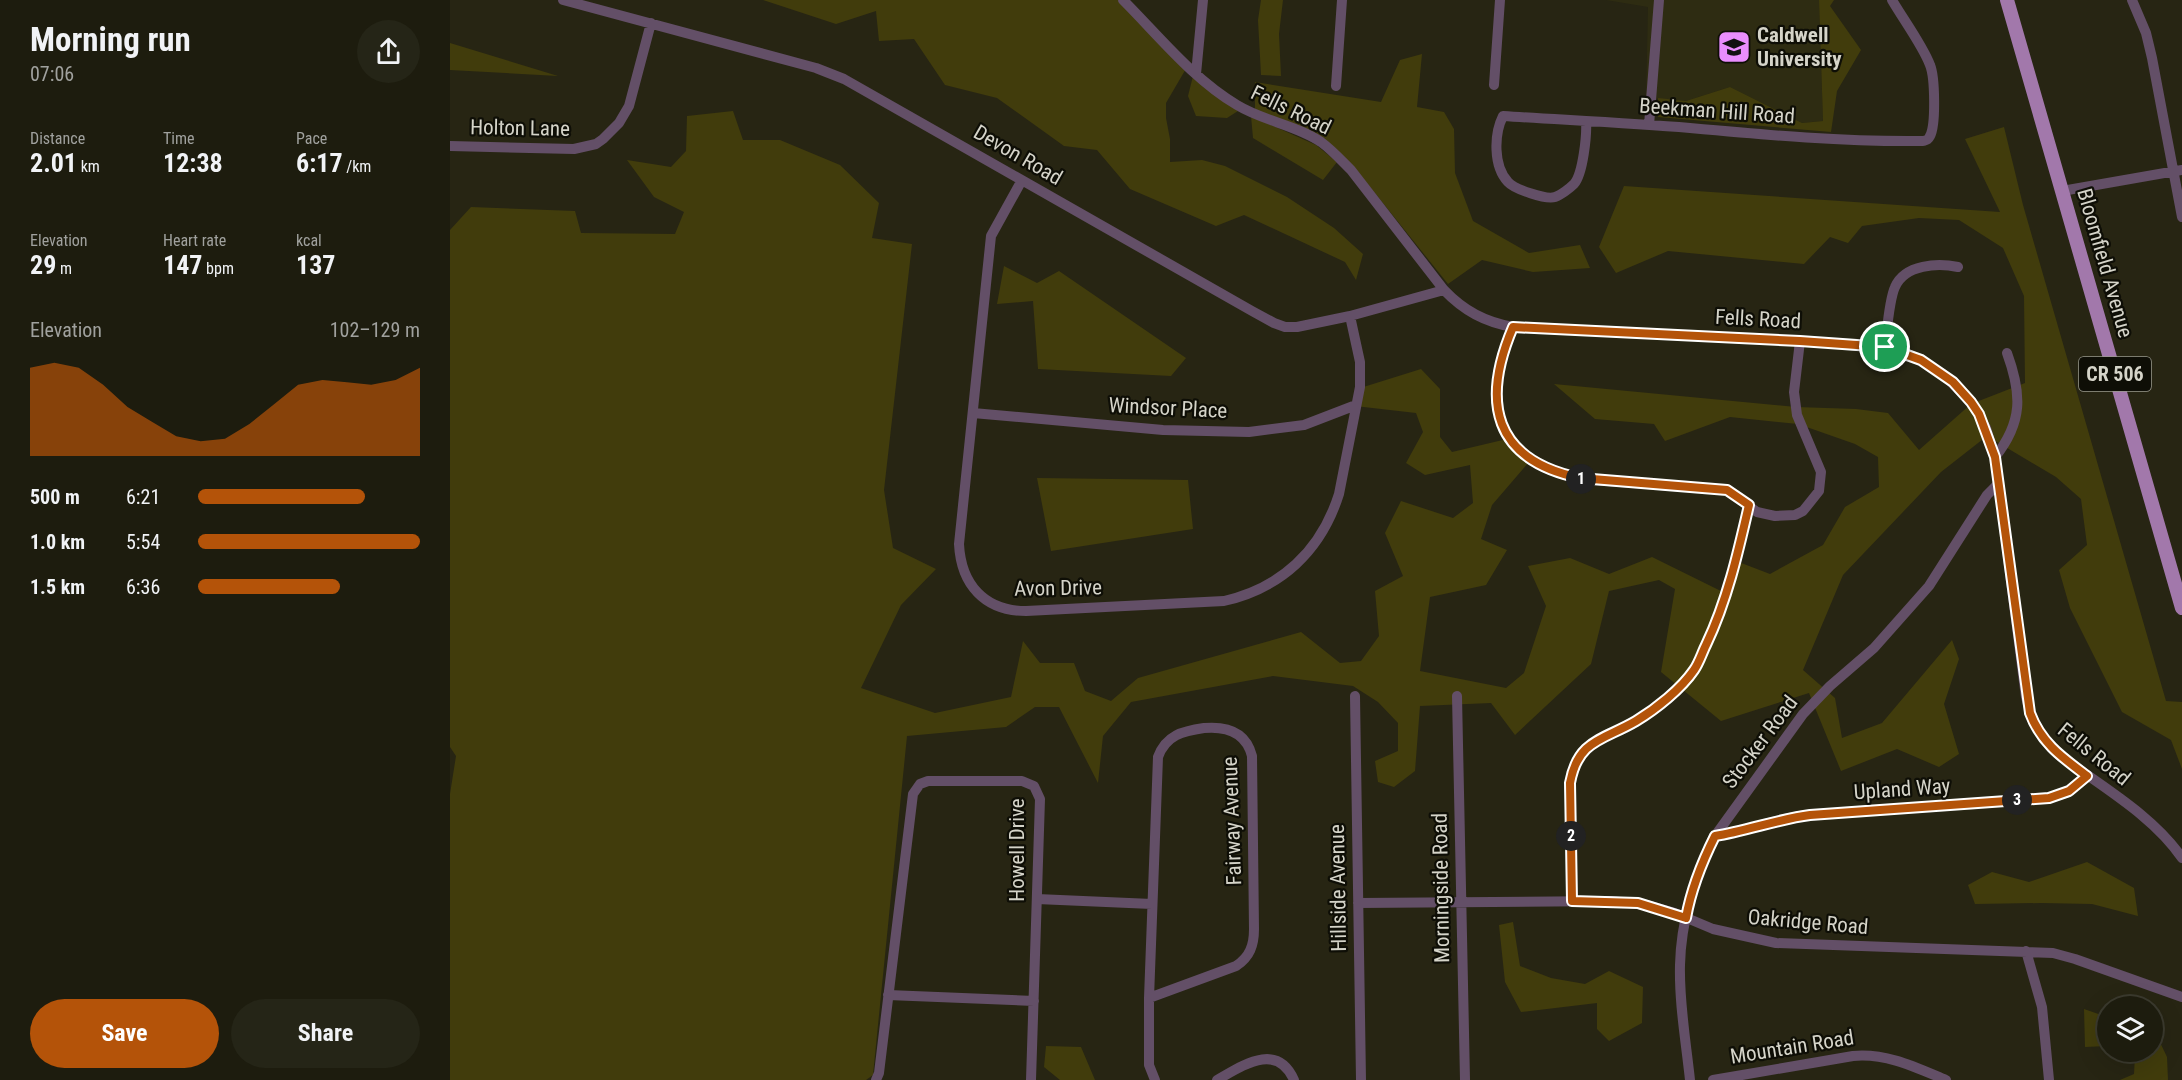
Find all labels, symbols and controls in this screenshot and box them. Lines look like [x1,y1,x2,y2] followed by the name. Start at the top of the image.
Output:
[30,20,191,59] text: Morning run
[357,20,420,83] button: share
[1757,23,1842,71] place label: Caldwell University
[1716,29,1752,65] school or university icon: Caldwell University
[30,62,74,86] text: 07:06
[1247,80,1335,140] street label: Fells Road
[1638,94,1796,128] street label: Beekman Hill Road
[470,115,570,141] street label: Holton Lane
[969,120,1067,190] street label: Devon Road
[30,129,85,148] text: Distance
[163,129,195,148] text: Time
[296,129,327,148] text: Pace
[30,148,77,178] text: 2.01
[163,148,223,178] text: 12:38
[296,148,343,178] text: 6:17
[77,157,100,176] text: km
[343,157,371,176] text: /km
[2072,186,2138,340] street label: Bloomfield Avenue
[30,231,88,250] text: Elevation
[163,231,226,250] text: Heart rate
[296,231,322,250] text: kcal
[30,250,56,280] text: 29
[163,250,202,280] text: 147
[296,250,335,280] text: 137
[56,259,72,278] text: m
[202,259,234,278] text: bpm
[1714,305,1802,333] street label: Fells Road
[30,318,102,342] text: Elevation
[330,318,420,342] text: 102–129 m
[1859,321,1910,372] pin
[1868,330,1901,363] icon: arrive
[2079,357,2151,391] road number: CR 506
[1108,393,1228,423] street label: Windsor Place
[1566,464,1596,494] pin: 1
[1577,469,1585,488] text: 1
[30,485,80,509] text: 500 m
[126,485,160,509] text: 6:21
[30,530,85,554] text: 1.0 km
[126,530,160,554] text: 5:54
[30,575,85,599] text: 1.5 km
[126,575,160,599] text: 6:36
[1014,575,1102,601] street label: Avon Drive
[1717,691,1803,793] street label: Stocker Road
[2053,718,2135,790] street label: Fells Road
[1218,756,1246,886] street label: Fairway Avenue
[1853,774,1951,804] street label: Upland Way
[2002,785,2032,815] pin: 3
[2013,790,2021,809] text: 3
[1005,798,1029,902] street label: Howell Drive
[1428,813,1454,963] street label: Morningside Road
[1556,821,1586,851] pin: 2
[1325,824,1351,952] street label: Hillside Avenue
[1567,826,1575,845] text: 2
[1747,905,1869,939] street label: Oakridge Road
[2097,996,2163,1062] map controls
[2097,996,2163,1062] button: layers
[30,999,219,1068] button: Save
[231,999,420,1068] button: Share
[1728,1025,1856,1069] street label: Mountain Road

